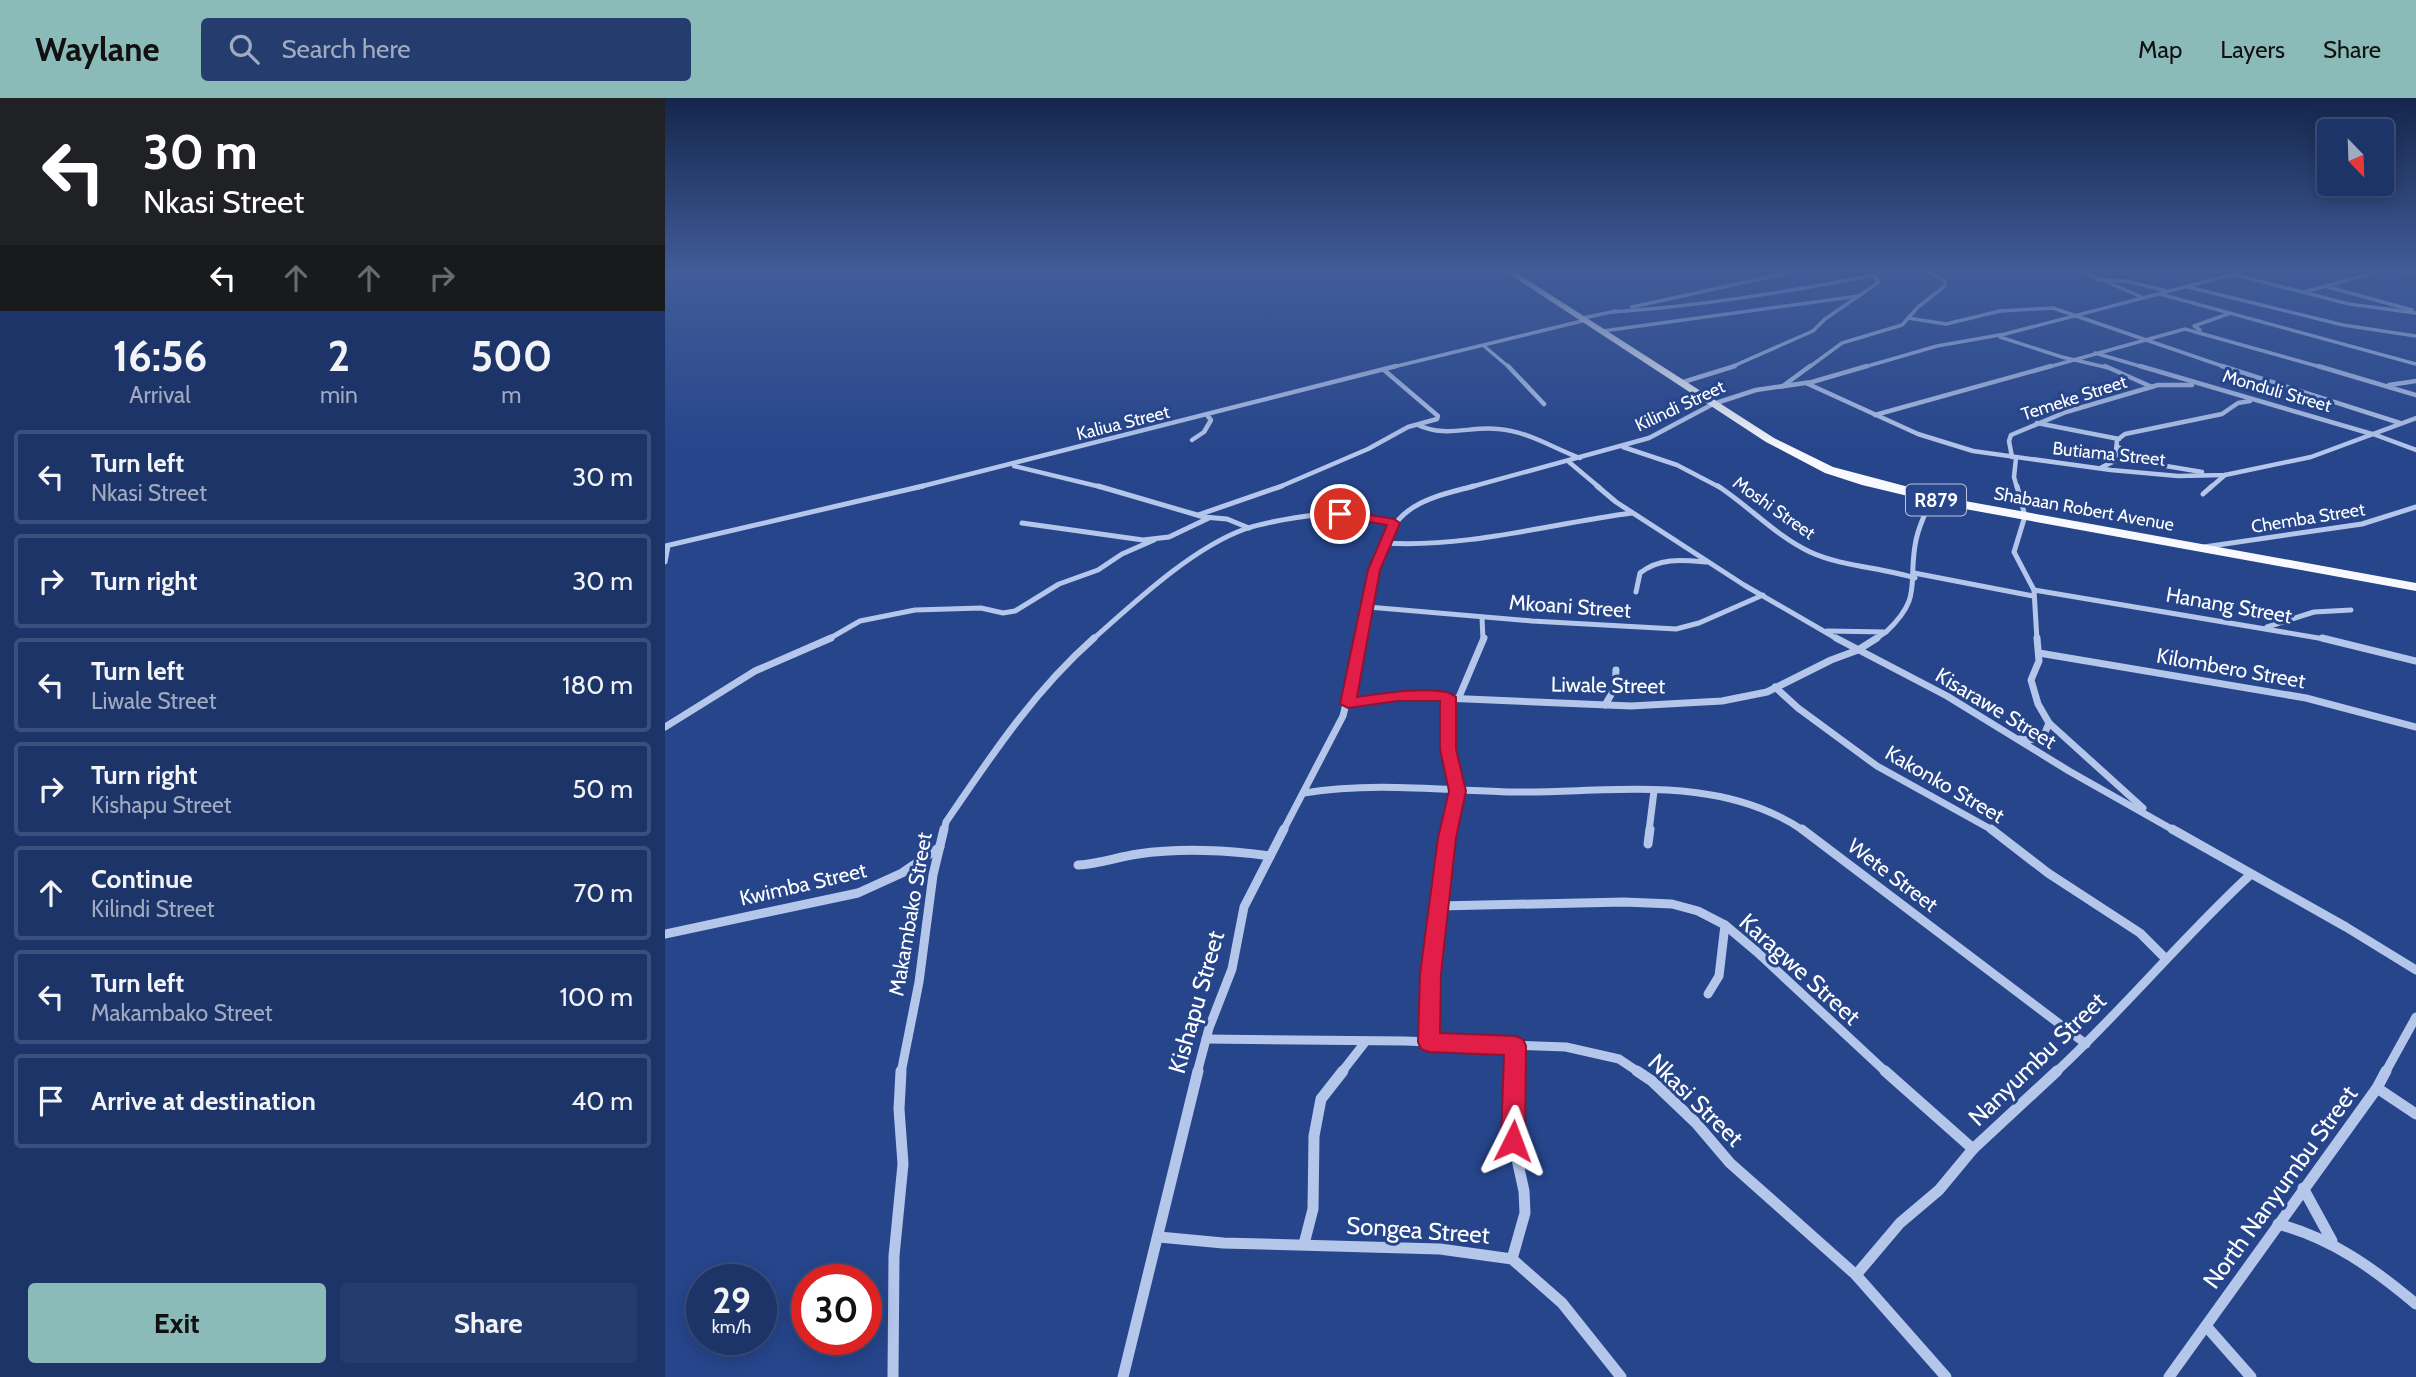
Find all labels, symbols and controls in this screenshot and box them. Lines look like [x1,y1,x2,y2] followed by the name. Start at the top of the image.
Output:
[201,18,691,81] search box
[35,29,159,69] text: Waylane
[225,30,263,68] icon: search
[281,33,411,65] text: Search here
[2138,35,2182,64] text: Map
[2220,35,2285,64] text: Layers
[2323,35,2381,64] text: Share
[2317,119,2394,196] north arrow
[2317,119,2394,196] map controls
[143,122,258,181] text: 30 m
[28,126,119,217] icon: left
[143,182,304,221] text: Nkasi Street
[204,259,242,297] icon: left
[277,259,315,297] icon: ahead
[350,259,388,297] icon: ahead
[423,259,461,297] icon: right
[113,330,207,382] text: 16:56
[328,330,350,382] text: 2
[470,330,552,382] text: 500
[2220,365,2334,417] street label: Monduli Street
[2018,371,2130,425] street label: Temeke Street
[1632,376,1728,436] street label: Kilindi Street
[129,381,191,409] text: Arrival
[320,381,358,409] text: min
[501,381,521,409] text: m
[1074,401,1172,445] street label: Kaliua Street
[2051,437,2167,471] street label: Butiama Street
[91,447,184,479] text: Turn left
[32,458,70,496] icon: left
[572,461,633,493] text: 30 m
[1729,472,1819,544] street label: Moshi Street
[91,479,207,507] text: Nkasi Street
[1992,482,2176,536] street label: Shabaan Robert Avenue
[1310,484,1370,544] pin
[1906,484,1966,516] road number: R879
[1321,495,1359,533] icon: arrive
[2250,498,2366,538] street label: Chemba Street
[32,562,70,600] icon: right
[91,565,197,597] text: Turn right
[572,565,633,597] text: 30 m
[2164,582,2294,628] street label: Hanang Street
[1508,589,1632,623] street label: Mkoani Street
[2155,643,2307,693] street label: Kilombero Street
[91,655,184,687] text: Turn left
[1931,662,2061,754] street label: Kisarawe Street
[32,666,70,704] icon: left
[562,669,633,701] text: 180 m
[1551,672,1665,698] street label: Liwale Street
[91,687,216,715] text: Liwale Street
[1881,740,2009,828] street label: Kakonko Street
[91,759,197,791] text: Turn right
[32,770,70,808] icon: right
[572,773,633,805] text: 50 m
[91,791,232,819] text: Kishapu Street
[883,830,937,998] street label: Makambako Street
[1843,833,1943,917] street label: Wete Street
[737,857,869,911] street label: Kwimba Street
[91,863,193,895] text: Continue
[32,874,70,912] icon: ahead
[573,877,633,909] text: 70 m
[91,895,215,923] text: Kilindi Street
[1734,907,1866,1031] street label: Karagwe Street
[1162,927,1230,1077] street label: Kishapu Street
[91,967,184,999] text: Turn left
[32,978,70,1016] icon: left
[560,981,633,1013] text: 100 m
[1962,986,2112,1132] street label: Nanyumbu Street
[91,999,273,1027] text: Makambako Street
[1642,1048,1750,1152] street label: Nkasi Street
[2197,1080,2363,1294] street label: North Nanyumbu Street
[32,1082,70,1120] icon: arrive
[91,1085,316,1117] text: Arrive at destination
[571,1085,633,1117] text: 40 m
[1476,1104,1550,1178] position arrow
[1345,1211,1491,1249] street label: Songea Street
[791,1264,882,1355] speed limit sign: 30
[712,1279,751,1322] text: 29
[28,1283,326,1363] button: Exit
[340,1283,637,1363] button: Share
[712,1316,751,1338] text: km/h

